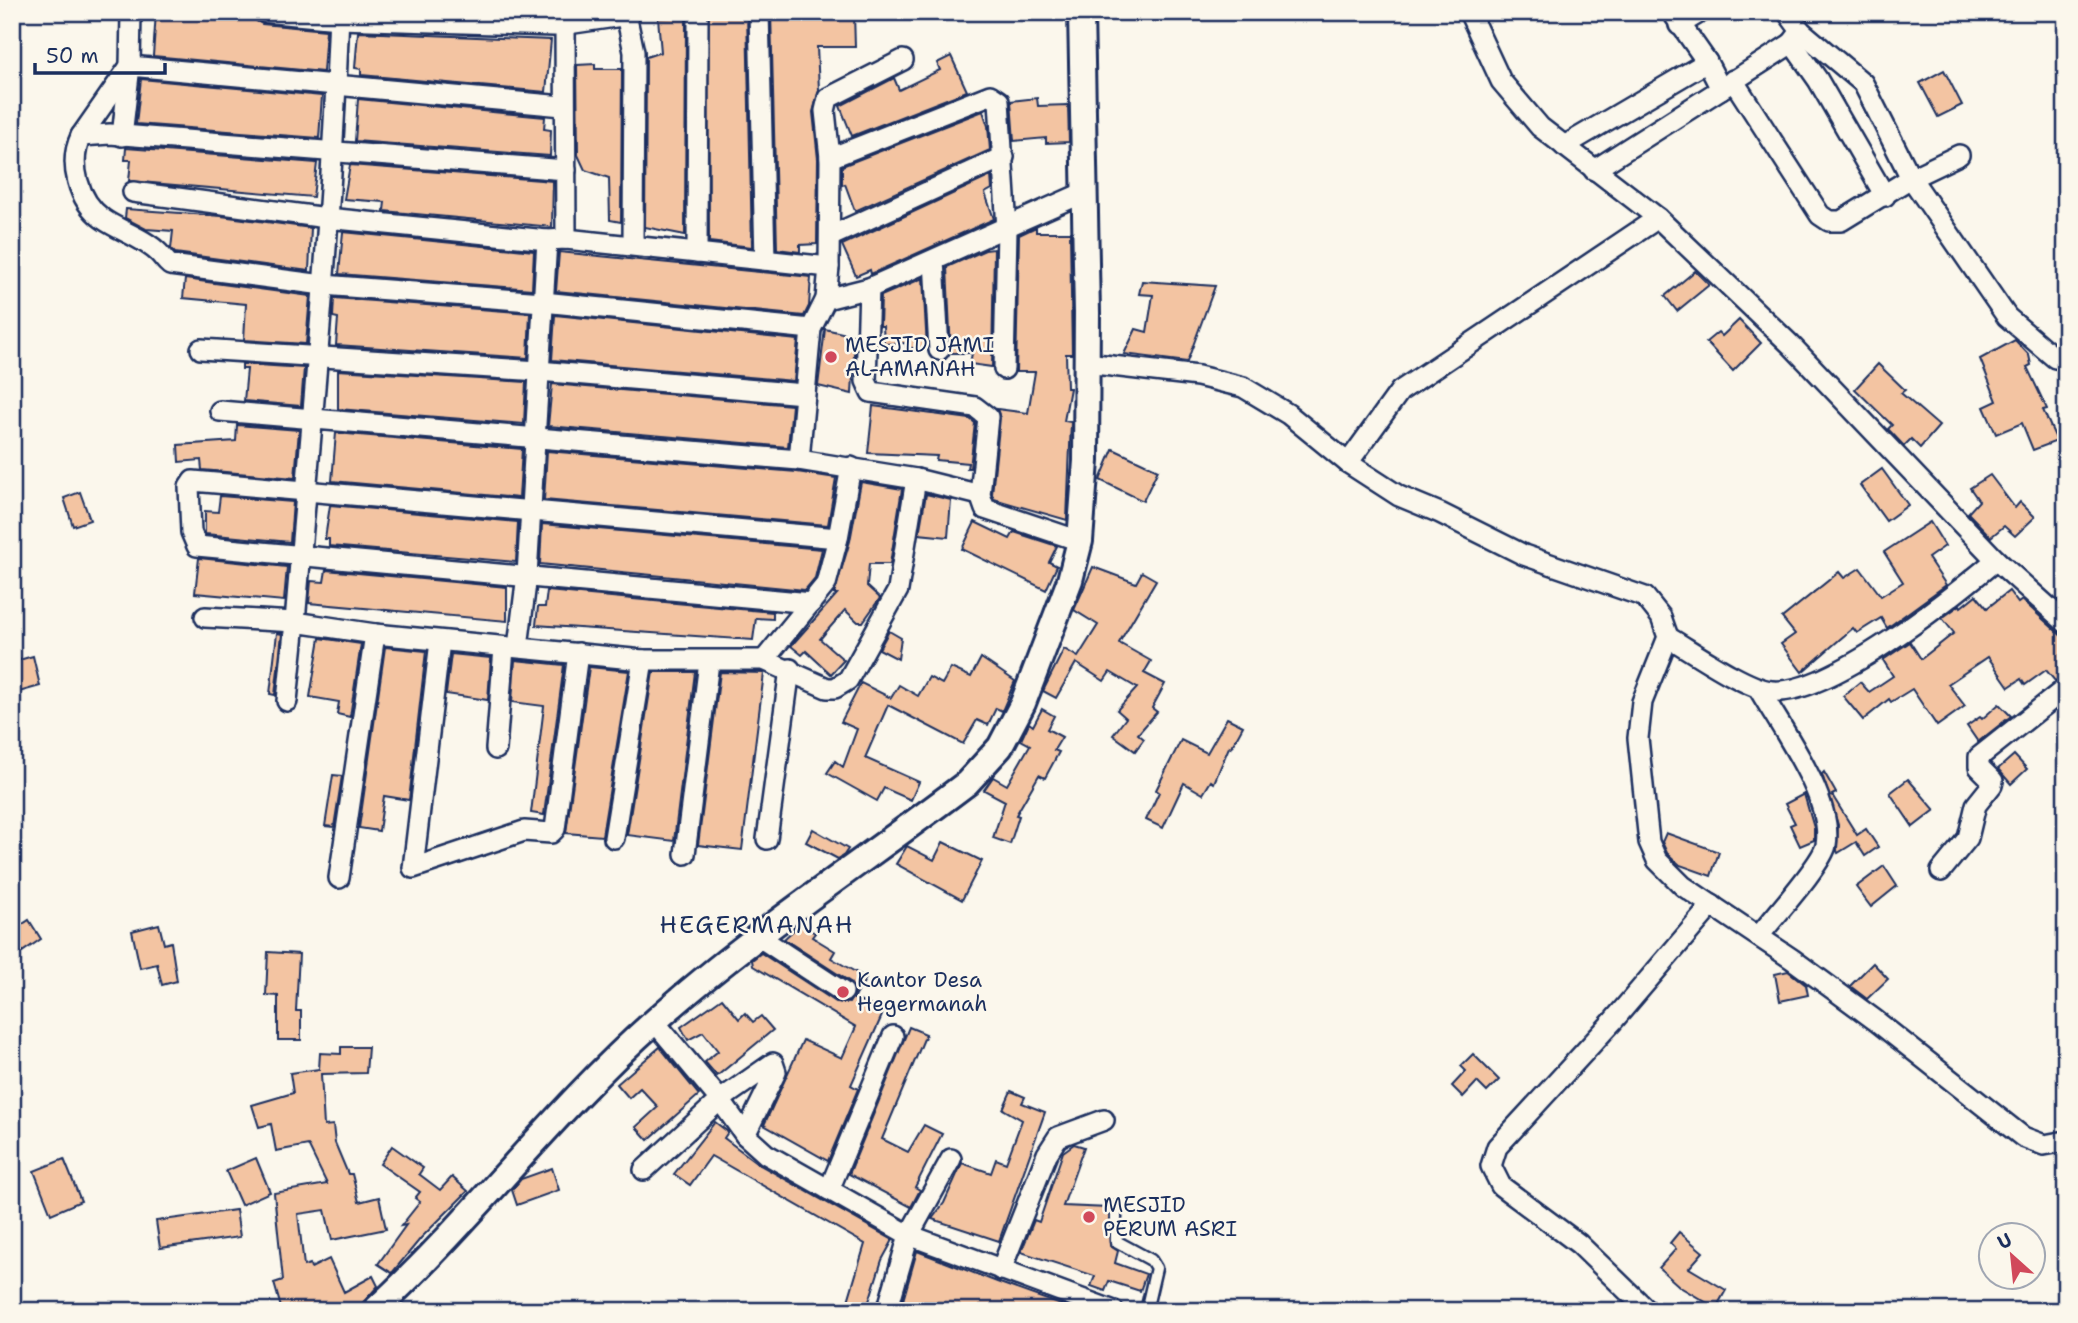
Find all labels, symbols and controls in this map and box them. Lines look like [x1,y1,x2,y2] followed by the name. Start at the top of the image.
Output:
[35,32,164,76] scale bar
[46,42,99,70] text: 50 m
[845,331,994,383] place label: MESJID JAMI AL-AMANAH
[823,349,839,365] marker: MESJID JAMI AL-AMANAH
[659,909,855,941] district label: HEGERMANAH
[857,966,987,1018] place label: Kantor Desa Hegermanah
[835,984,851,1000] marker: Kantor Desa Hegermanah
[1103,1191,1237,1243] place label: MESJID PERUM ASRI
[1081,1209,1097,1225] marker: MESJID PERUM ASRI
[1976,1222,2046,1292] north arrow
[1993,1227,2016,1255] text: U

